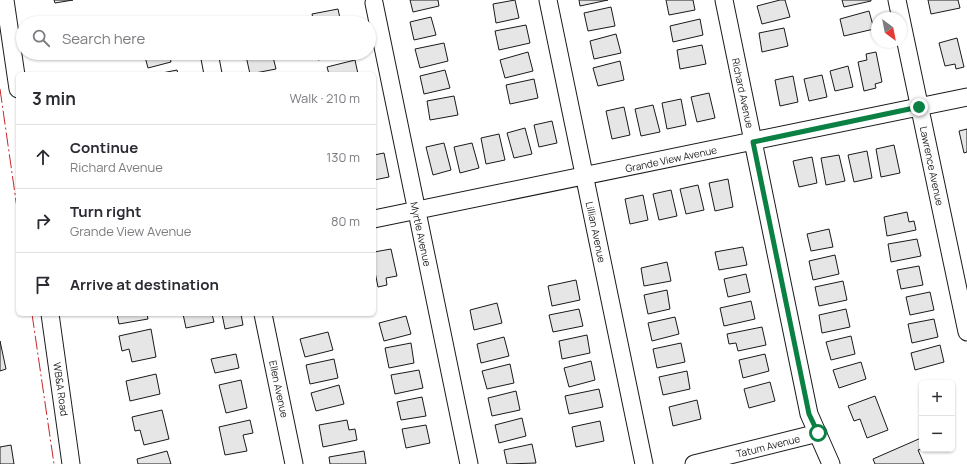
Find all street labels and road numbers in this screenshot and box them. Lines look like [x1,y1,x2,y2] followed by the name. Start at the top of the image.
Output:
[729,57,757,129] street label: Richard Avenue
[917,125,947,207] street label: Lawrence Avenue
[624,142,718,176] street label: Grande View Avenue
[407,200,435,268] street label: Myrtle Avenue
[583,200,609,264] street label: Lillian Avenue
[266,359,292,419] street label: Ellen Avenue
[50,361,72,417] street label: WB&A Road
[735,431,802,461] street label: Tatum Avenue

